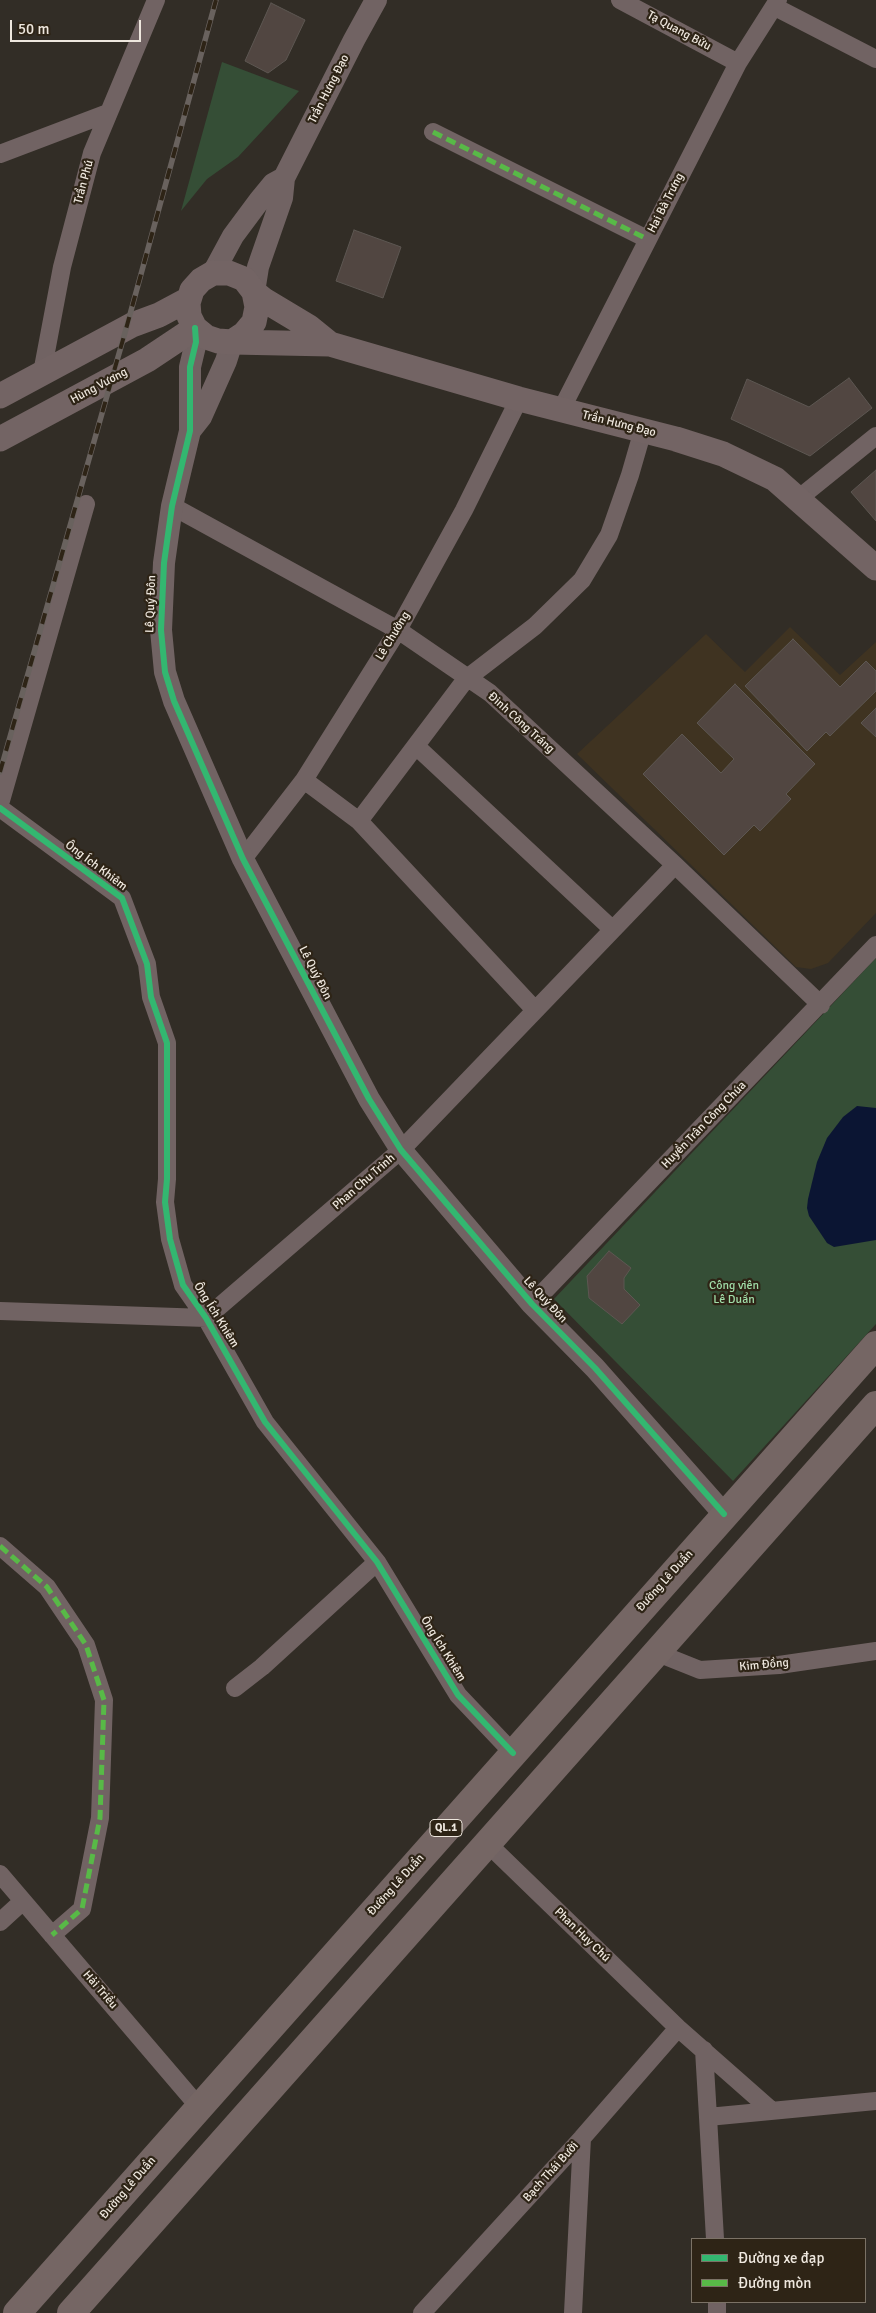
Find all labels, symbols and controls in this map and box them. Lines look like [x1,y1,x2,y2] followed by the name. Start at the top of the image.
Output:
[645,8,713,54] street label: Tạ Quang Bửu
[12,10,144,42] scale bar
[18,20,49,38] text: 50 m
[305,52,353,126] street label: Trần Hưng Đạo
[71,158,97,206] street label: Trần Phú
[645,171,687,235] street label: Hai Bà Trưng
[68,365,130,407] street label: Hùng Vương
[581,408,657,440] street label: Trần Hưng Đạo
[143,575,159,633] street label: Lê Quý Đôn
[373,609,413,663] street label: Lê Chưởng
[485,689,557,757] street label: Đinh Công Tráng
[62,838,130,894] street label: Ông Ích Khiêm
[295,944,335,1002] street label: Lê Quý Đôn
[659,1078,749,1172] street label: Huyền Trân Công Chúa
[330,1151,398,1213] street label: Phan Chu Trinh
[520,1274,570,1326] street label: Lê Quý Đôn
[709,1279,759,1307] park label: Công viên Lê Duẩn
[190,1280,242,1350] street label: Ông Ích Khiêm
[634,1547,696,1615] street label: Đường Lê Duẩn
[417,1614,469,1684] street label: Ông Ích Khiêm
[739,1656,789,1674] street label: Kim Đồng
[430,1820,462,1836] road number: QL.1
[365,1851,427,1919] street label: Đường Lê Duẩn
[551,1905,613,1965] street label: Phan Huy Chú
[80,1968,120,2012] street label: Hải Triều
[520,2139,582,2205] street label: Bạch Thái Bưởi
[97,2154,159,2222] street label: Đường Lê Duẩn
[691,2238,866,2303] legend
[738,2249,824,2267] text: Đường xe đạp
[738,2274,811,2292] text: Đường mòn

